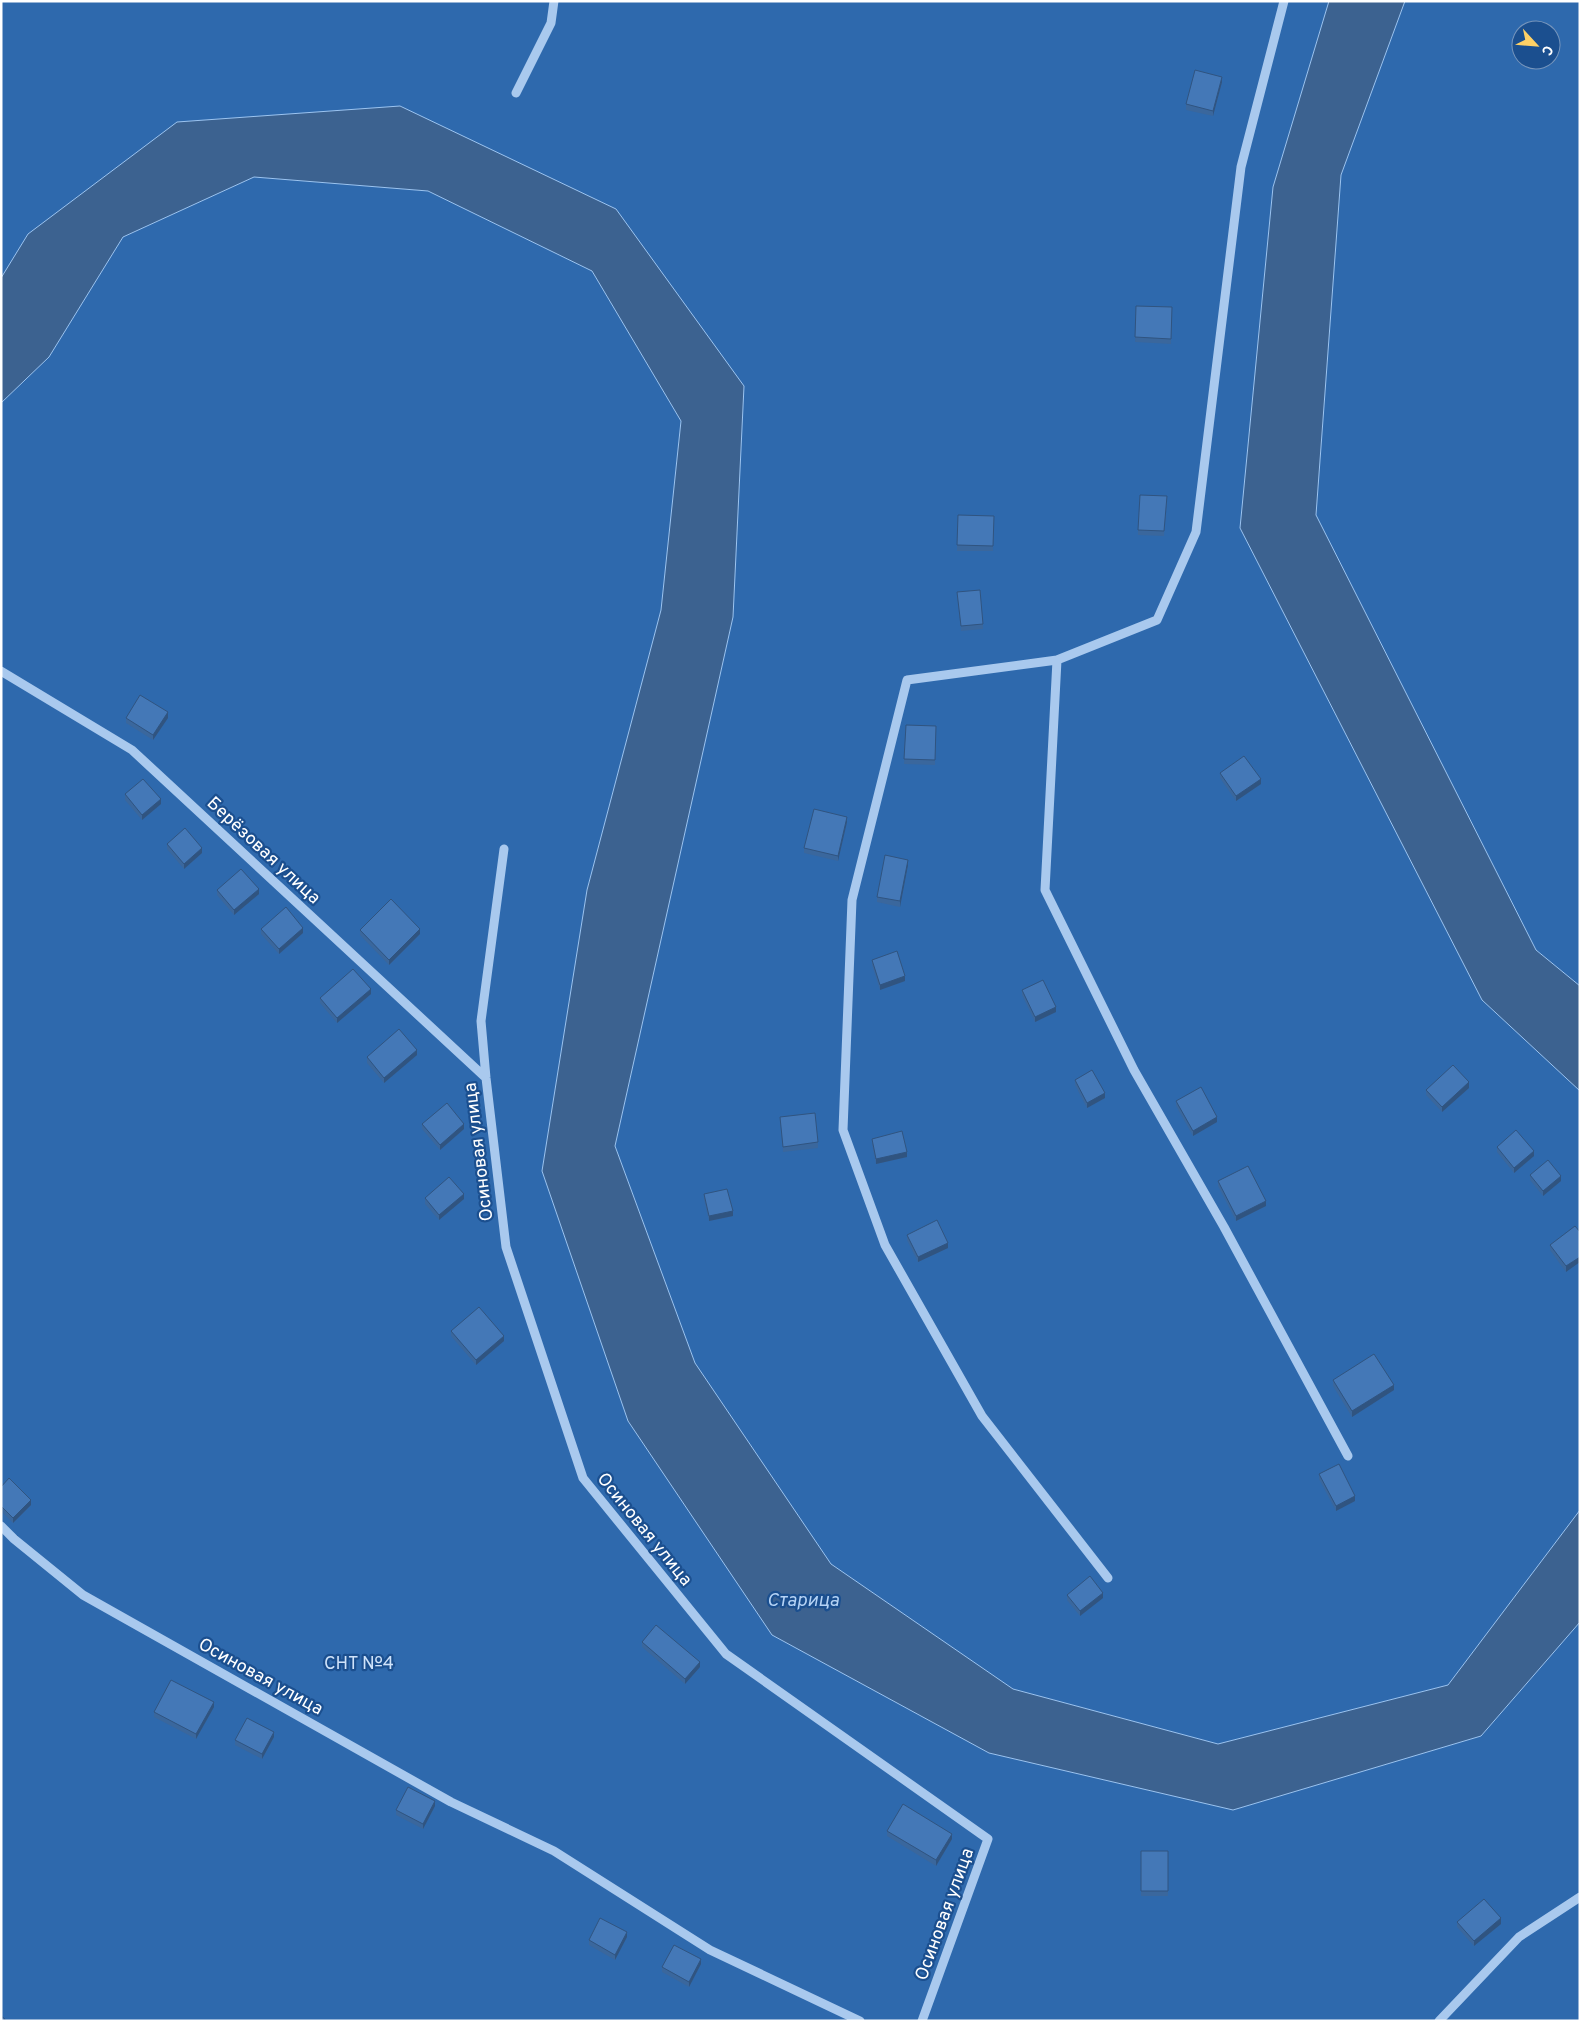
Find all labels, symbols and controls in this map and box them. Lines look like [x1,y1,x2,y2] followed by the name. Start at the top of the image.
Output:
[1511,20,1561,70] north arrow
[1537,42,1556,58] text: С
[201,792,325,910] street label: Берёзовая улица
[460,1081,499,1222] street label: Осиновая улица
[591,1469,697,1591] street label: Осиновая улица
[767,1589,839,1613] water label: Старица
[194,1633,327,1721] street label: Осиновая улица
[324,1653,394,1676] park label: СНТ №4
[911,1845,980,1984] street label: Осиновая улица

